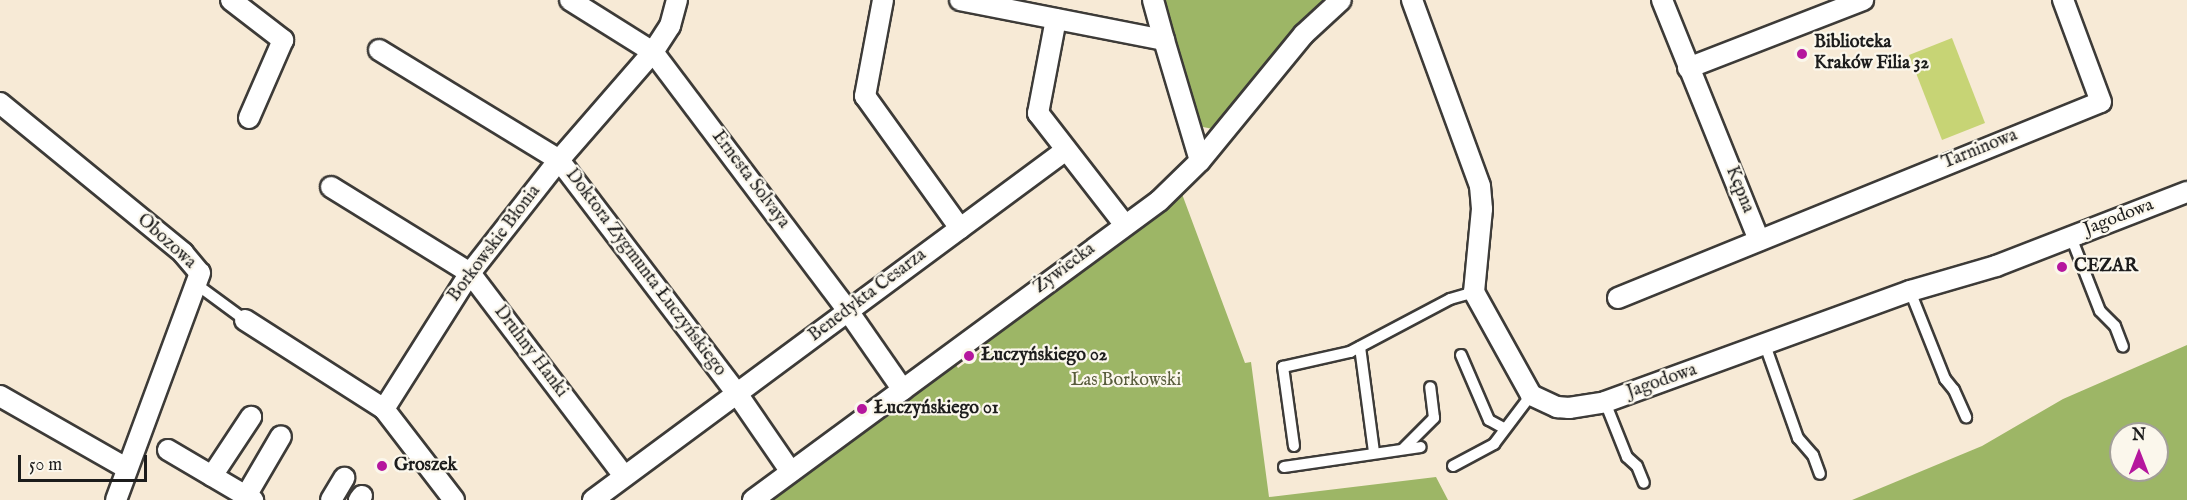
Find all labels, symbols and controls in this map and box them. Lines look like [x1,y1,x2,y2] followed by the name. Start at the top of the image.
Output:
[1814,33,1929,76] place label: Biblioteka Kraków Filia 32
[1795,47,1809,61] marker: Biblioteka Kraków Filia 32
[1939,125,2021,175] street label: Tarninowa
[706,127,794,233] street label: Ernesta Solvaya
[1720,164,1758,216] street label: Kępna
[560,165,730,381] street label: Doktora Zygmunta Łuczyńskiego
[444,181,546,307] street label: Borkowskie Błonia
[2081,195,2157,241] street label: Jagodowa
[132,210,200,274] street label: Obozowa
[1030,239,1100,299] street label: Żywiecka
[805,245,931,347] street label: Benedykta Cesarza
[2074,256,2138,278] place label: CEZAR
[2055,260,2069,274] marker: CEZAR
[488,302,572,402] street label: Druhny Hanki
[981,345,1107,367] place label: Łuczyńskiego 02
[962,349,976,363] marker: Łuczyńskiego 02
[1624,360,1700,404] street label: Jagodowa
[1071,370,1181,392] park label: Las Borkowski
[874,398,998,420] place label: Łuczyńskiego 01
[855,402,869,416] marker: Łuczyńskiego 01
[2109,422,2169,482] north arrow
[2132,426,2146,446] text: N
[21,443,150,481] scale bar
[29,454,62,477] text: 50 m
[394,455,457,477] place label: Groszek
[375,459,389,473] marker: Groszek

